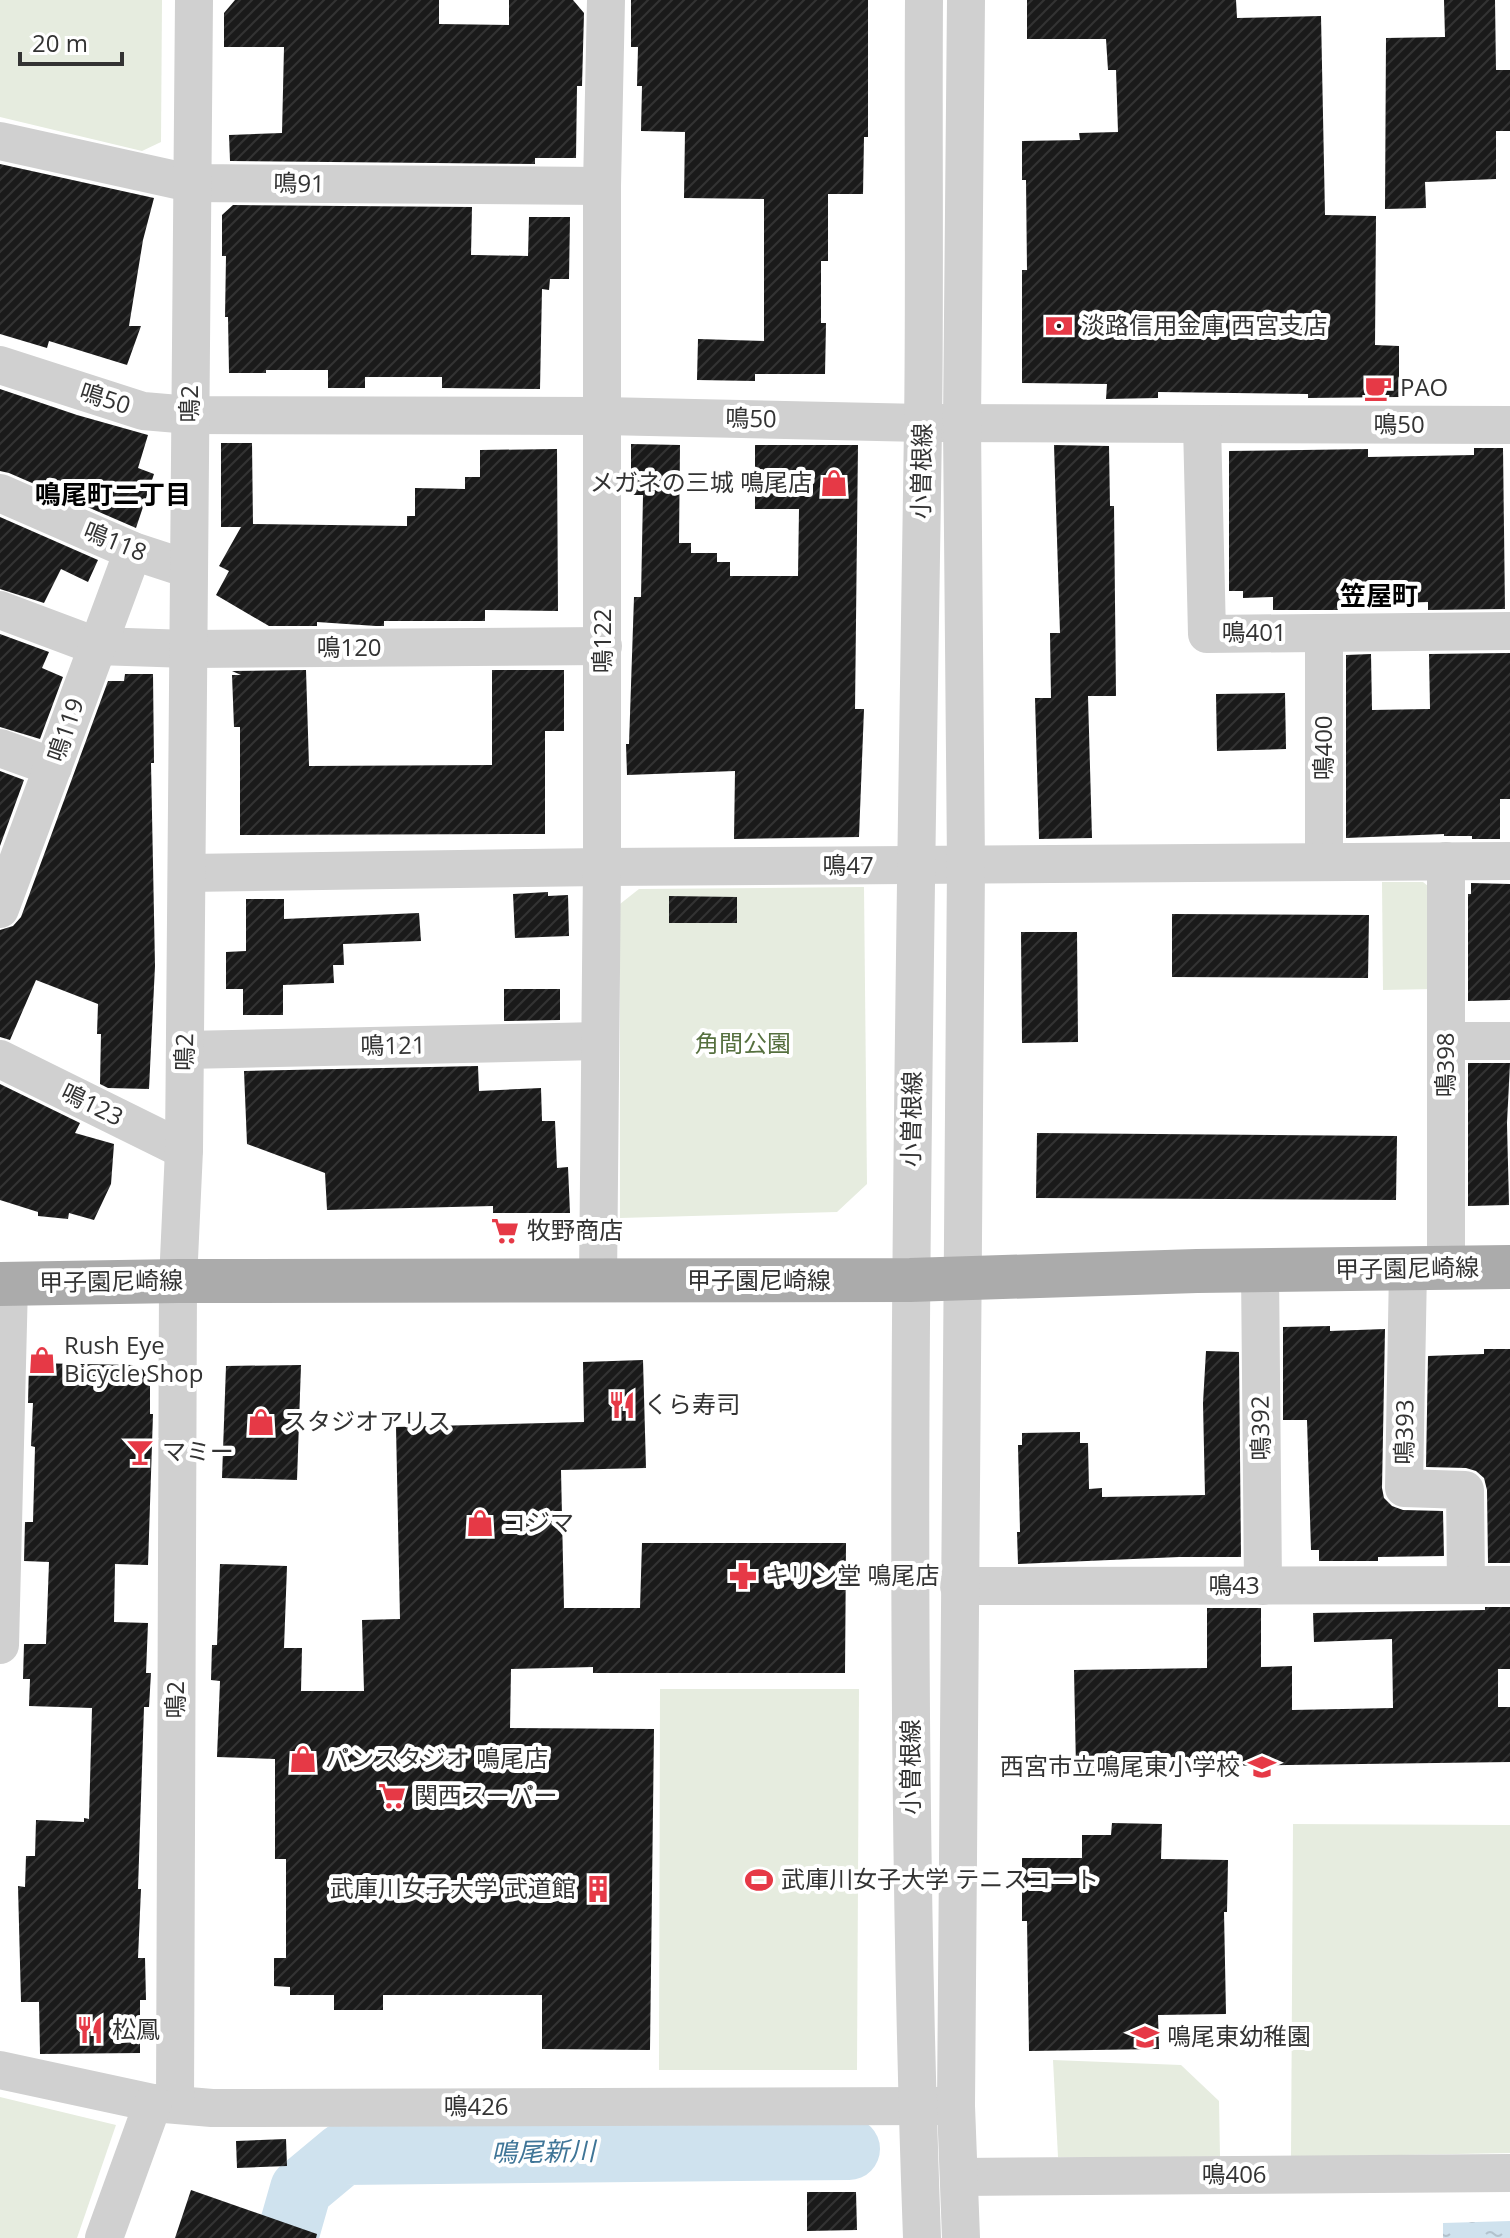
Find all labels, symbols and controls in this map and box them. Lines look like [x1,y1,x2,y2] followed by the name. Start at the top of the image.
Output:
[20,16,122,66] scale bar
[32,26,88,59] text: 20 m
[273,166,325,199] street label: 鳴91
[1081,308,1327,341] place label: 淡路信用金庫 西宮支店
[1044,311,1074,341] bank icon: 淡路信用金庫 西宮支店
[1400,370,1448,403] place label: PAO
[1363,373,1393,403] cafe icon: PAO
[76,374,135,421] street label: 鳴50
[172,385,205,423] street label: 鳴2
[725,401,777,434] street label: 鳴50
[1373,407,1425,440] street label: 鳴50
[903,423,938,519] street label: 小曽根線
[590,465,812,498] place label: メガネの三城 鳴尾店
[819,468,849,498] shop icon: メガネの三城 鳴尾店
[35,476,191,512] district label: 鳴尾町二丁目
[79,513,152,568] street label: 鳴118
[1340,577,1418,613] district label: 笠屋町
[585,608,618,674] street label: 鳴122
[1221,615,1287,648] street label: 鳴401
[316,630,382,663] street label: 鳴120
[38,693,91,766] street label: 鳴119
[1306,715,1339,781] street label: 鳴400
[822,848,874,881] street label: 鳴47
[695,1026,791,1059] park label: 角間公園
[360,1027,426,1062] street label: 鳴121
[1428,1032,1461,1098] street label: 鳴398
[167,1033,200,1071] street label: 鳴2
[893,1071,928,1167] street label: 小曽根線
[56,1075,129,1133] street label: 鳴123
[527,1213,623,1246] place label: 牧野商店
[490,1216,520,1246] supermarket icon: 牧野商店
[1335,1250,1479,1285] street label: 甲子園尼崎線
[39,1263,183,1298] street label: 甲子園尼崎線
[687,1263,831,1296] street label: 甲子園尼崎線
[64,1328,203,1389] place label: Rush Eye Bicycle Shop
[27,1345,57,1375] shop icon: Rush Eye Bicycle Shop
[644,1387,740,1420] place label: くら寿司
[607,1390,637,1420] restaurant icon: くら寿司
[1242,1395,1277,1461] street label: 鳴392
[1386,1399,1421,1465] street label: 鳴393
[283,1404,451,1437] place label: スタジオアリス
[246,1407,276,1437] shop icon: スタジオアリス
[162,1434,234,1467] place label: マミー
[125,1437,155,1467] bar icon: マミー
[502,1505,574,1538] place label: コジマ
[465,1508,495,1538] shop icon: コジマ
[765,1558,939,1591] place label: キリン堂 鳴尾店
[728,1561,758,1591] pharmacy icon: キリン堂 鳴尾店
[1208,1568,1260,1601] street label: 鳴43
[158,1681,191,1719] street label: 鳴2
[893,1719,926,1815] street label: 小曽根線
[325,1741,548,1774] place label: パンスタジオ 鳴尾店
[288,1744,318,1774] shop icon: パンスタジオ 鳴尾店
[1000,1749,1240,1782] place label: 西宮市立鳴尾東小学校
[1247,1752,1277,1782] school or university icon: 西宮市立鳴尾東小学校
[414,1778,558,1811] place label: 関西スーパー
[377,1781,407,1811] supermarket icon: 関西スーパー
[781,1862,1099,1895] place label: 武庫川女子大学 テニスコート
[744,1865,774,1895] sports icon: 武庫川女子大学 テニスコート
[330,1871,576,1904] place label: 武庫川女子大学 武道館
[583,1874,613,1904] building icon: 武庫川女子大学 武道館
[112,2012,160,2045] place label: 松鳳
[75,2015,105,2045] restaurant icon: 松鳳
[1167,2019,1311,2052] place label: 鳴尾東幼稚園
[1130,2022,1160,2052] school or university icon: 鳴尾東幼稚園
[443,2089,509,2122] street label: 鳴426
[491,2132,598,2170] water label: 鳴尾新川
[1201,2157,1267,2190] street label: 鳴406

